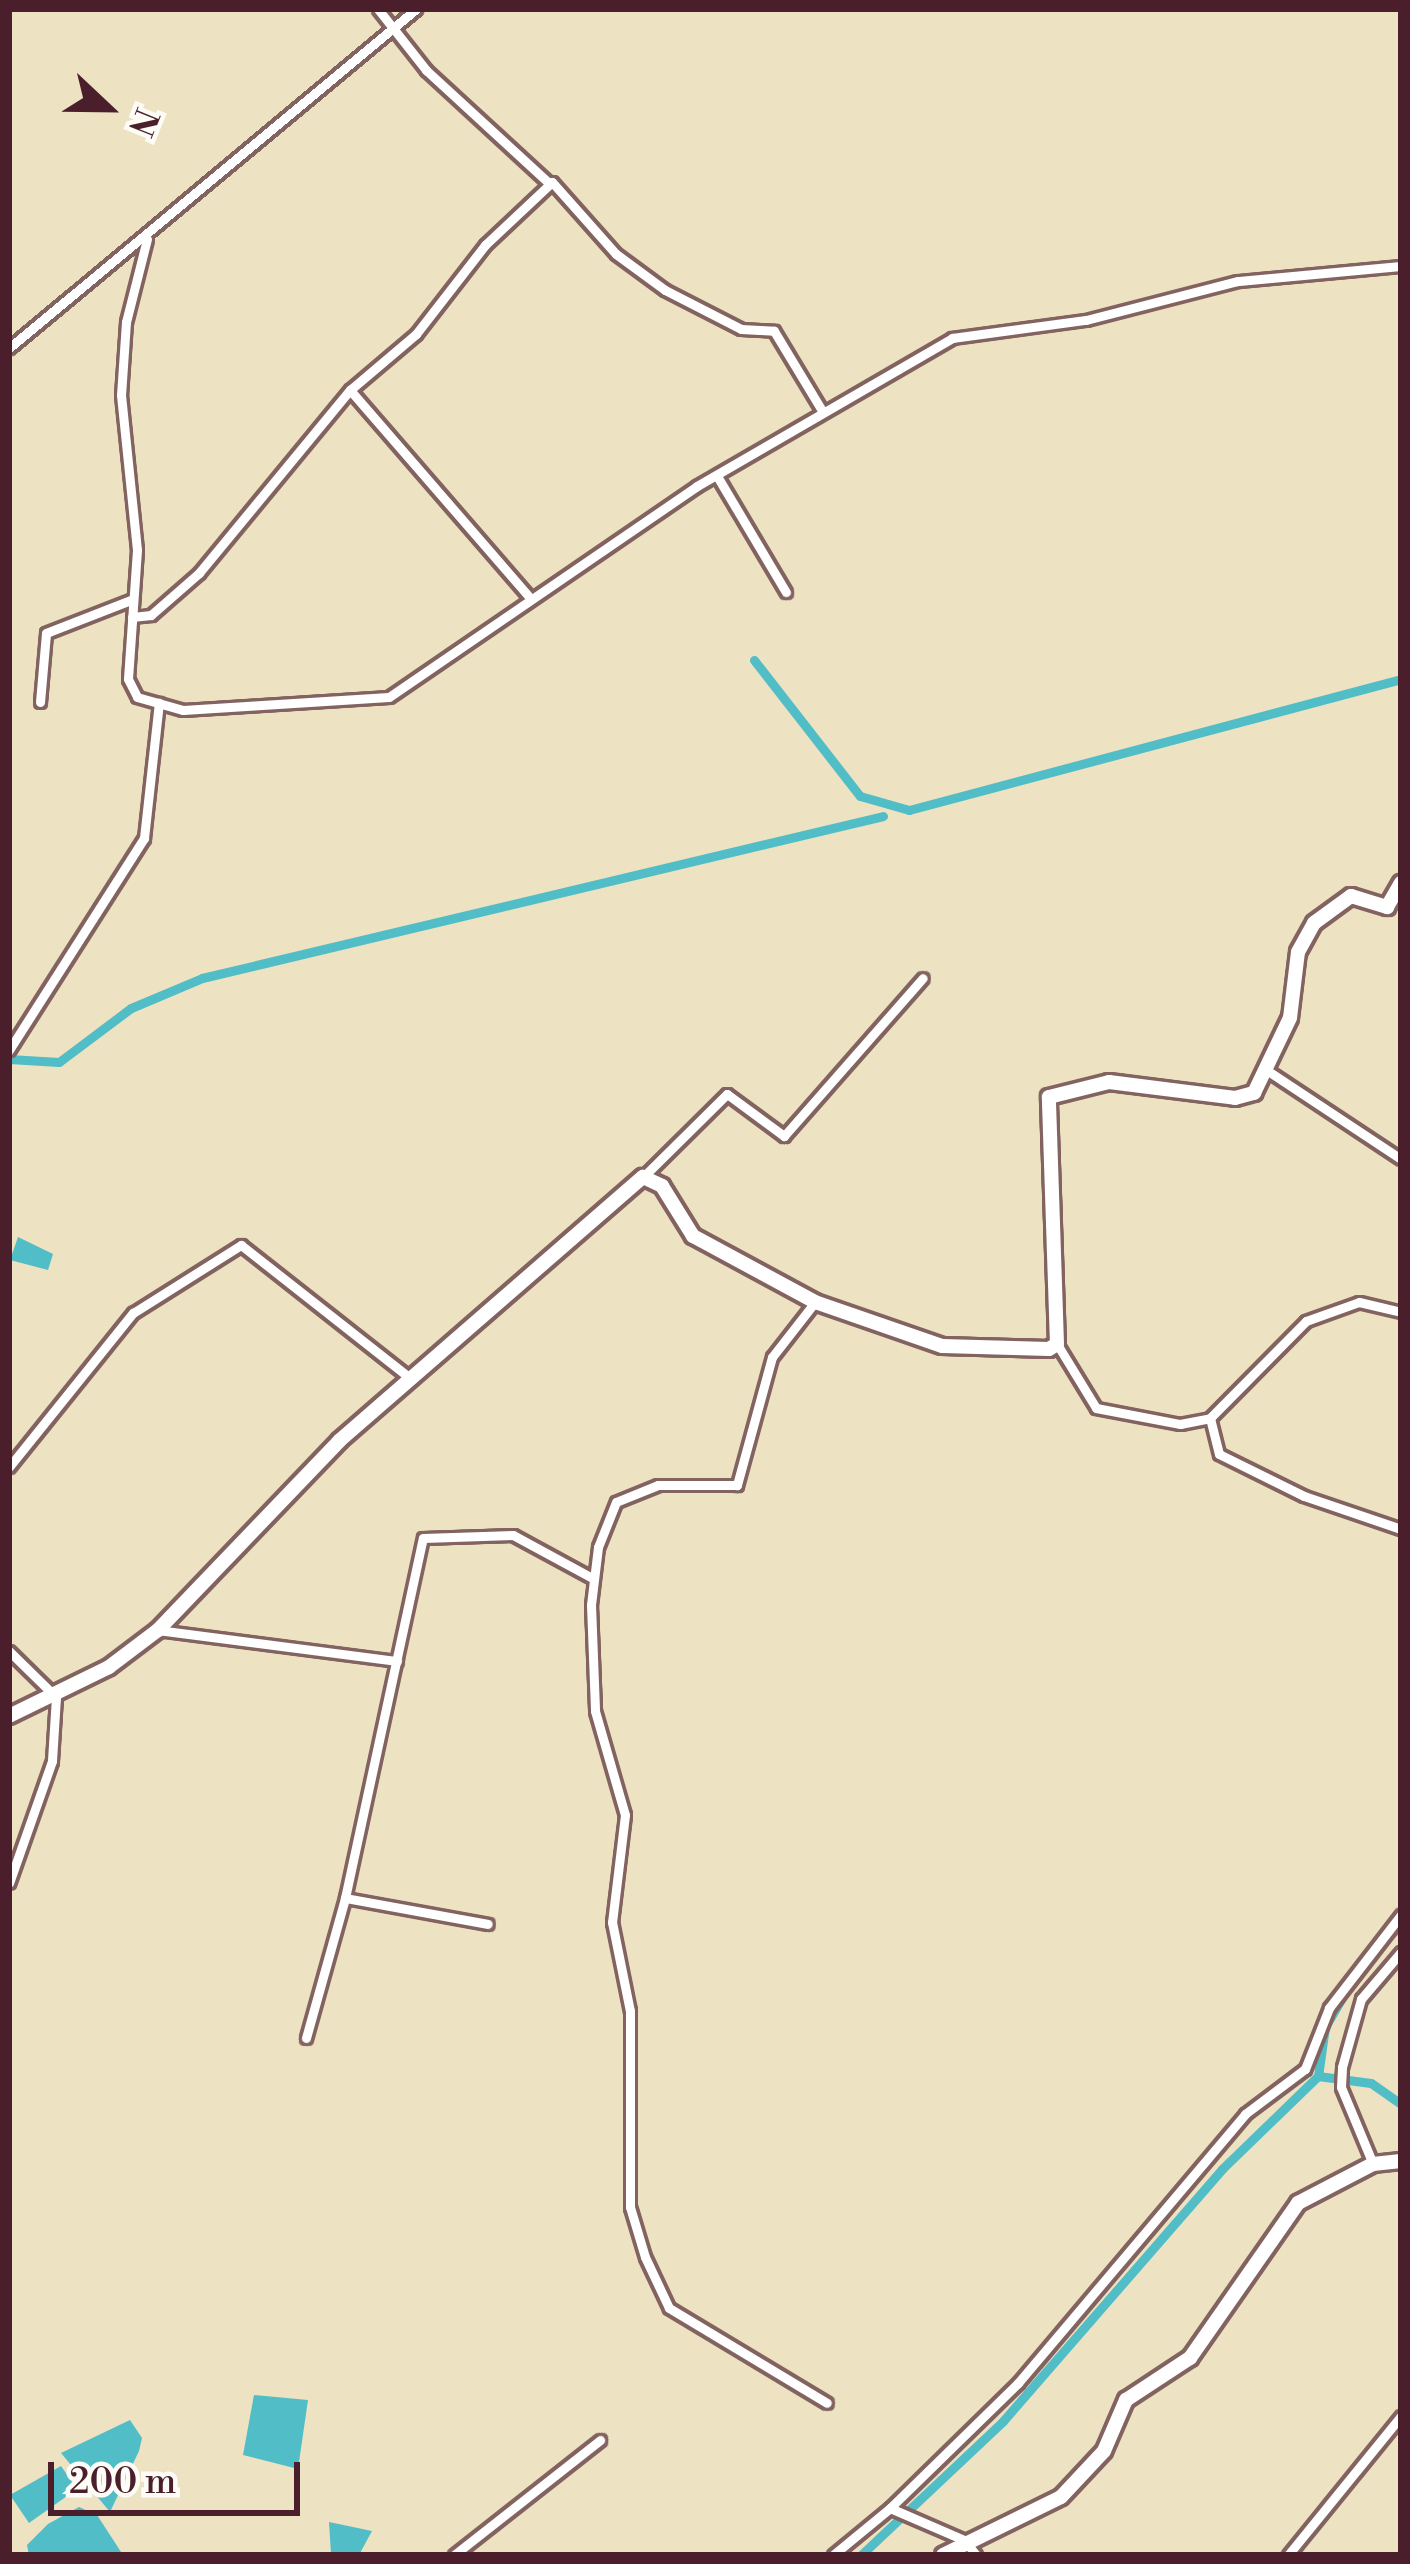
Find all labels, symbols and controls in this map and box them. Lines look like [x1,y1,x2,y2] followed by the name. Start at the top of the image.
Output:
[48,48,168,168] north arrow
[118,102,166,141] text: N
[54,2438,306,2512] scale bar
[69,2460,176,2505] text: 200 m

